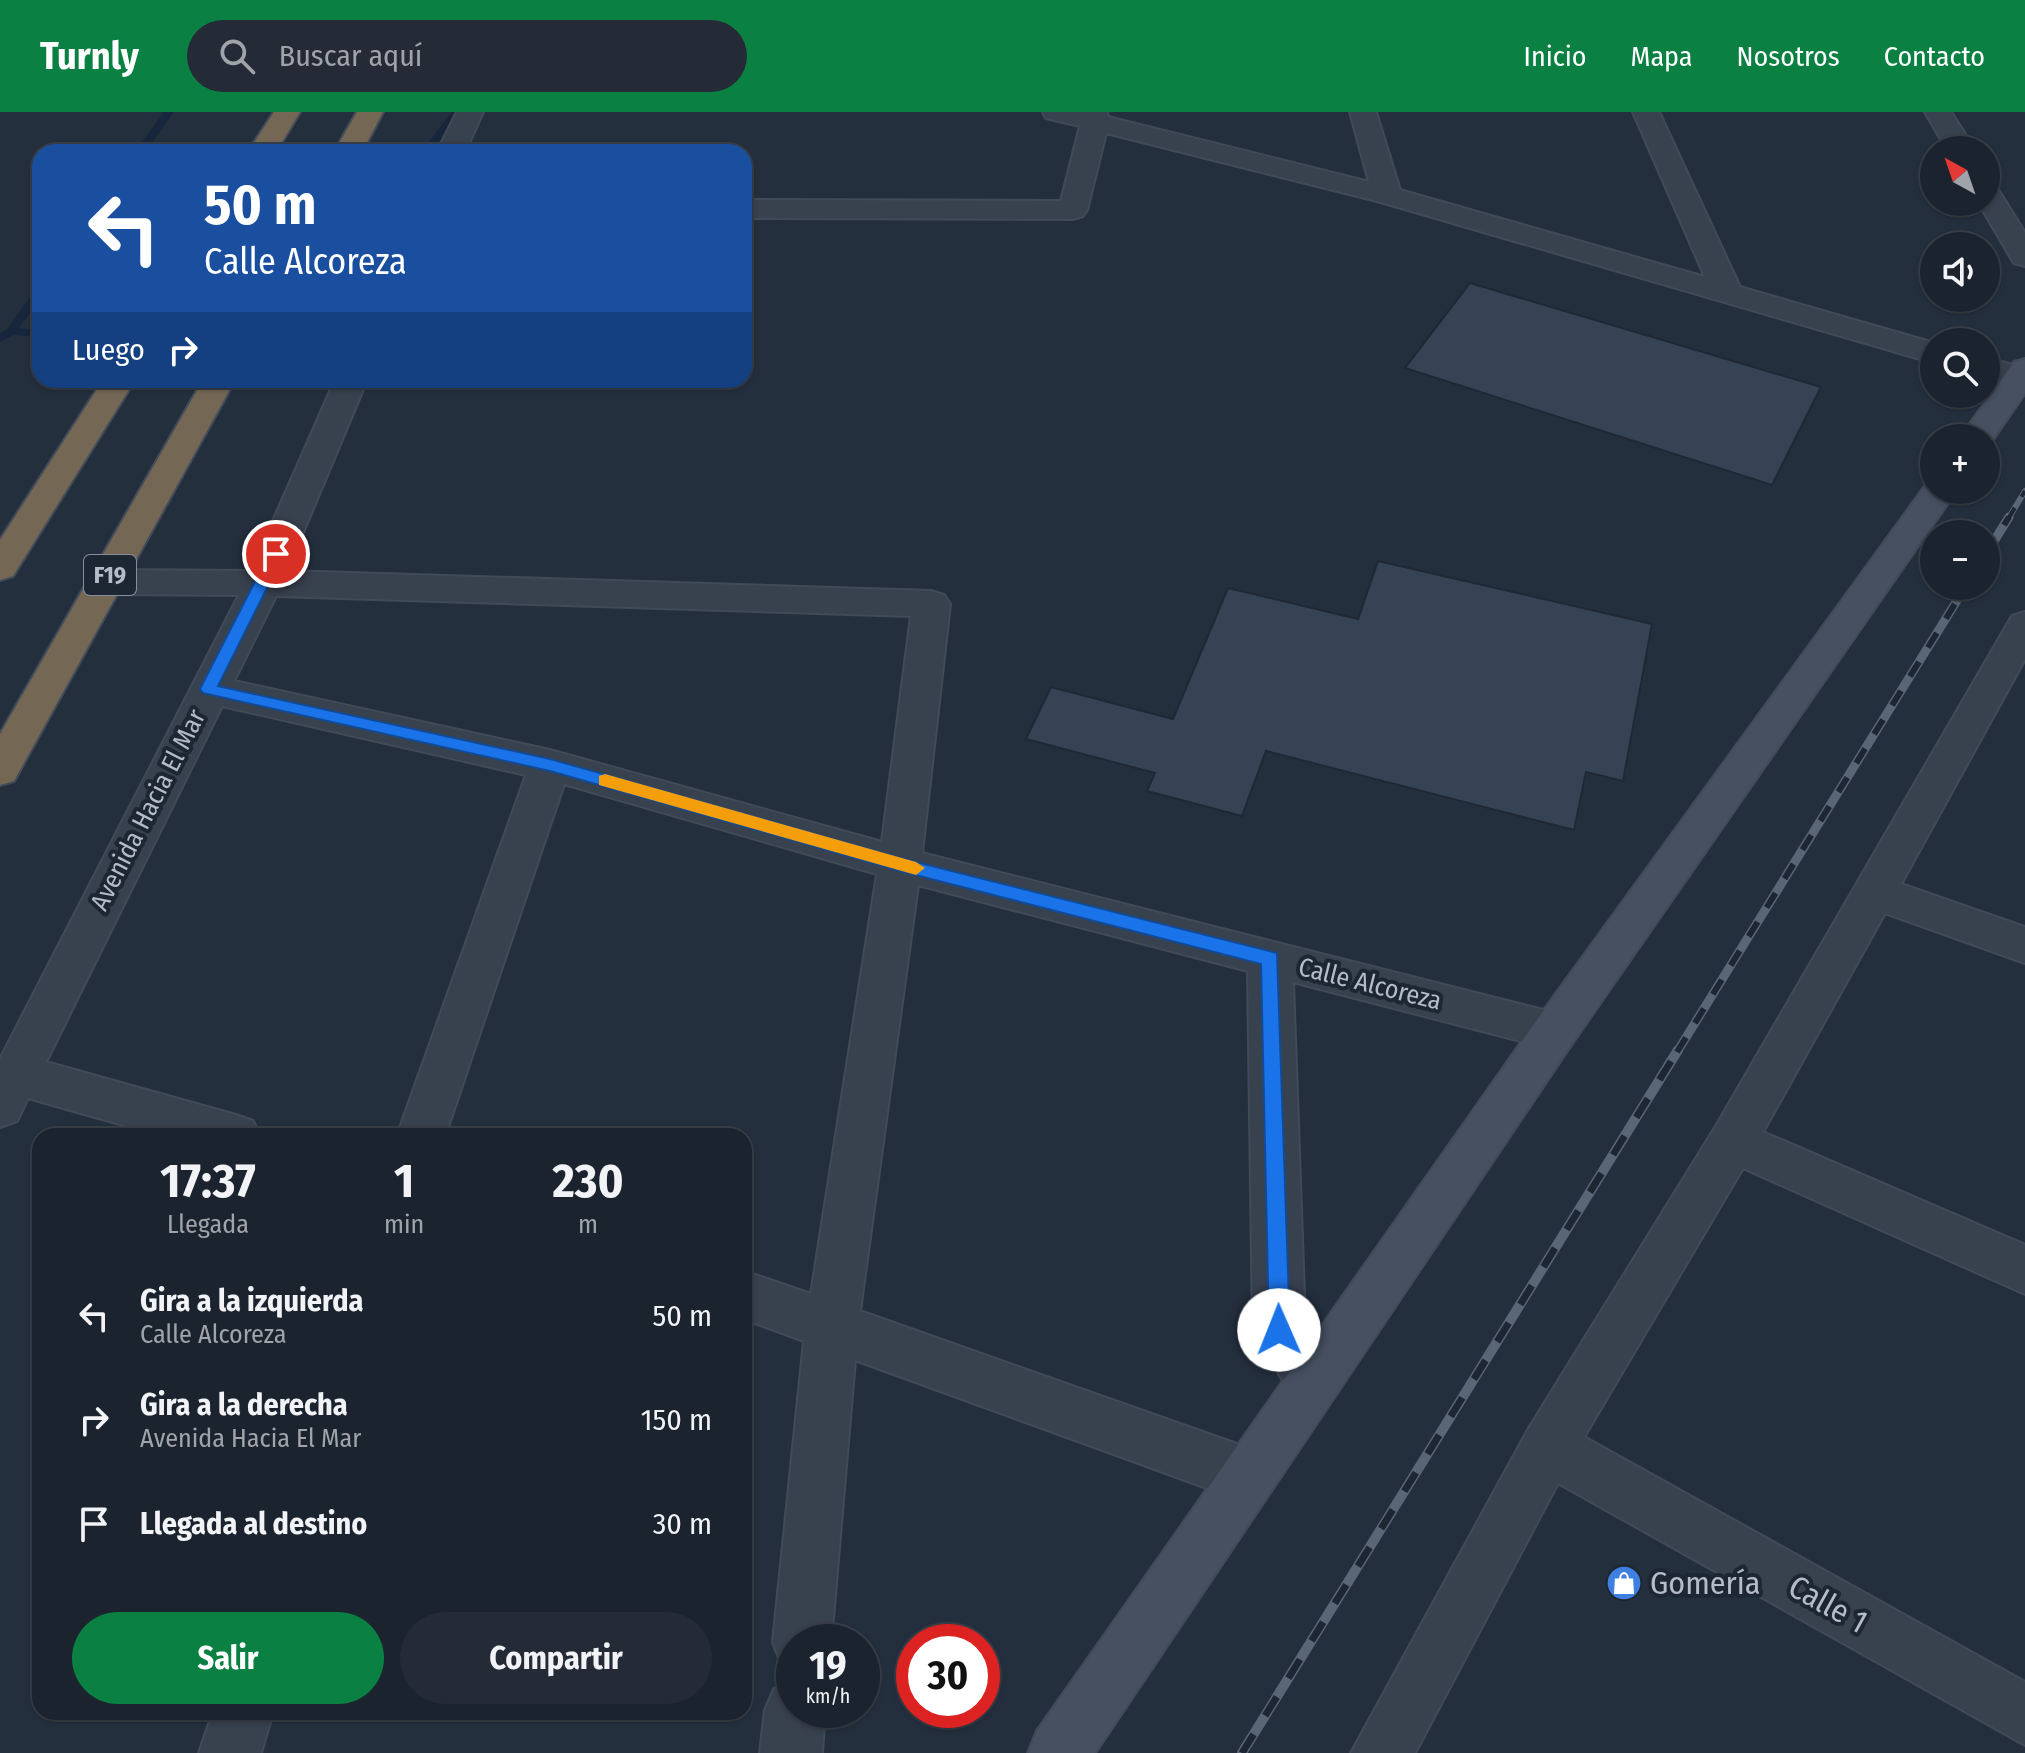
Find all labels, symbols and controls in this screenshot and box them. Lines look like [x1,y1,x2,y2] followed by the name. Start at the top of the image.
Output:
[187,20,747,92] search box
[40,33,139,79] text: Turnly
[215,34,259,78] icon: search
[279,38,422,74] text: Buscar aquí
[1524,40,1586,73] text: Inicio
[1630,40,1692,73] text: Mapa
[1736,40,1840,73] text: Nosotros
[1884,40,1985,73] text: Contacto
[1920,136,2000,216] north arrow
[1920,136,2000,600] map controls
[204,172,316,239] text: 50 m
[72,176,176,280] icon: left
[1920,232,2000,312] button: sound
[204,240,407,284] text: Calle Alcoreza
[161,328,205,372] icon: right
[1920,328,2000,408] button: search
[72,332,145,368] text: Luego
[1920,424,2000,504] button: +
[242,520,310,588] pin
[1920,520,2000,600] button: −
[254,532,298,576] icon: arrive
[84,555,136,595] road number: F19
[84,704,212,916] street label: Avenida Hacia El Mar
[1295,951,1445,1017] street label: Calle Alcoreza
[160,1152,256,1210] text: 17:37
[394,1152,414,1210] text: 1
[553,1152,624,1210] text: 230
[167,1209,249,1240] text: Llegada
[384,1209,424,1240] text: min
[578,1209,598,1240] text: m
[140,1283,363,1319] text: Gira a la izquierda
[1237,1288,1321,1372] position arrow
[72,1294,116,1338] icon: left
[652,1298,712,1334] text: 50 m
[140,1319,286,1350] text: Calle Alcoreza
[140,1387,348,1423] text: Gira a la derecha
[72,1398,116,1442] icon: right
[641,1402,712,1438] text: 150 m
[140,1423,361,1454] text: Avenida Hacia El Mar
[72,1502,116,1546] icon: arrive
[140,1506,367,1542] text: Llegada al destino
[653,1506,712,1542] text: 30 m
[1605,1564,1643,1602] shop icon: Gomería
[1650,1564,1761,1602] place label: Gomería
[1782,1567,1874,1641] street label: Calle 1
[72,1612,384,1704] button: Salir
[400,1612,712,1704] button: Compartir
[896,1624,1000,1728] speed limit sign: 30
[809,1642,847,1690] text: 19
[806,1684,850,1708] text: km/h

